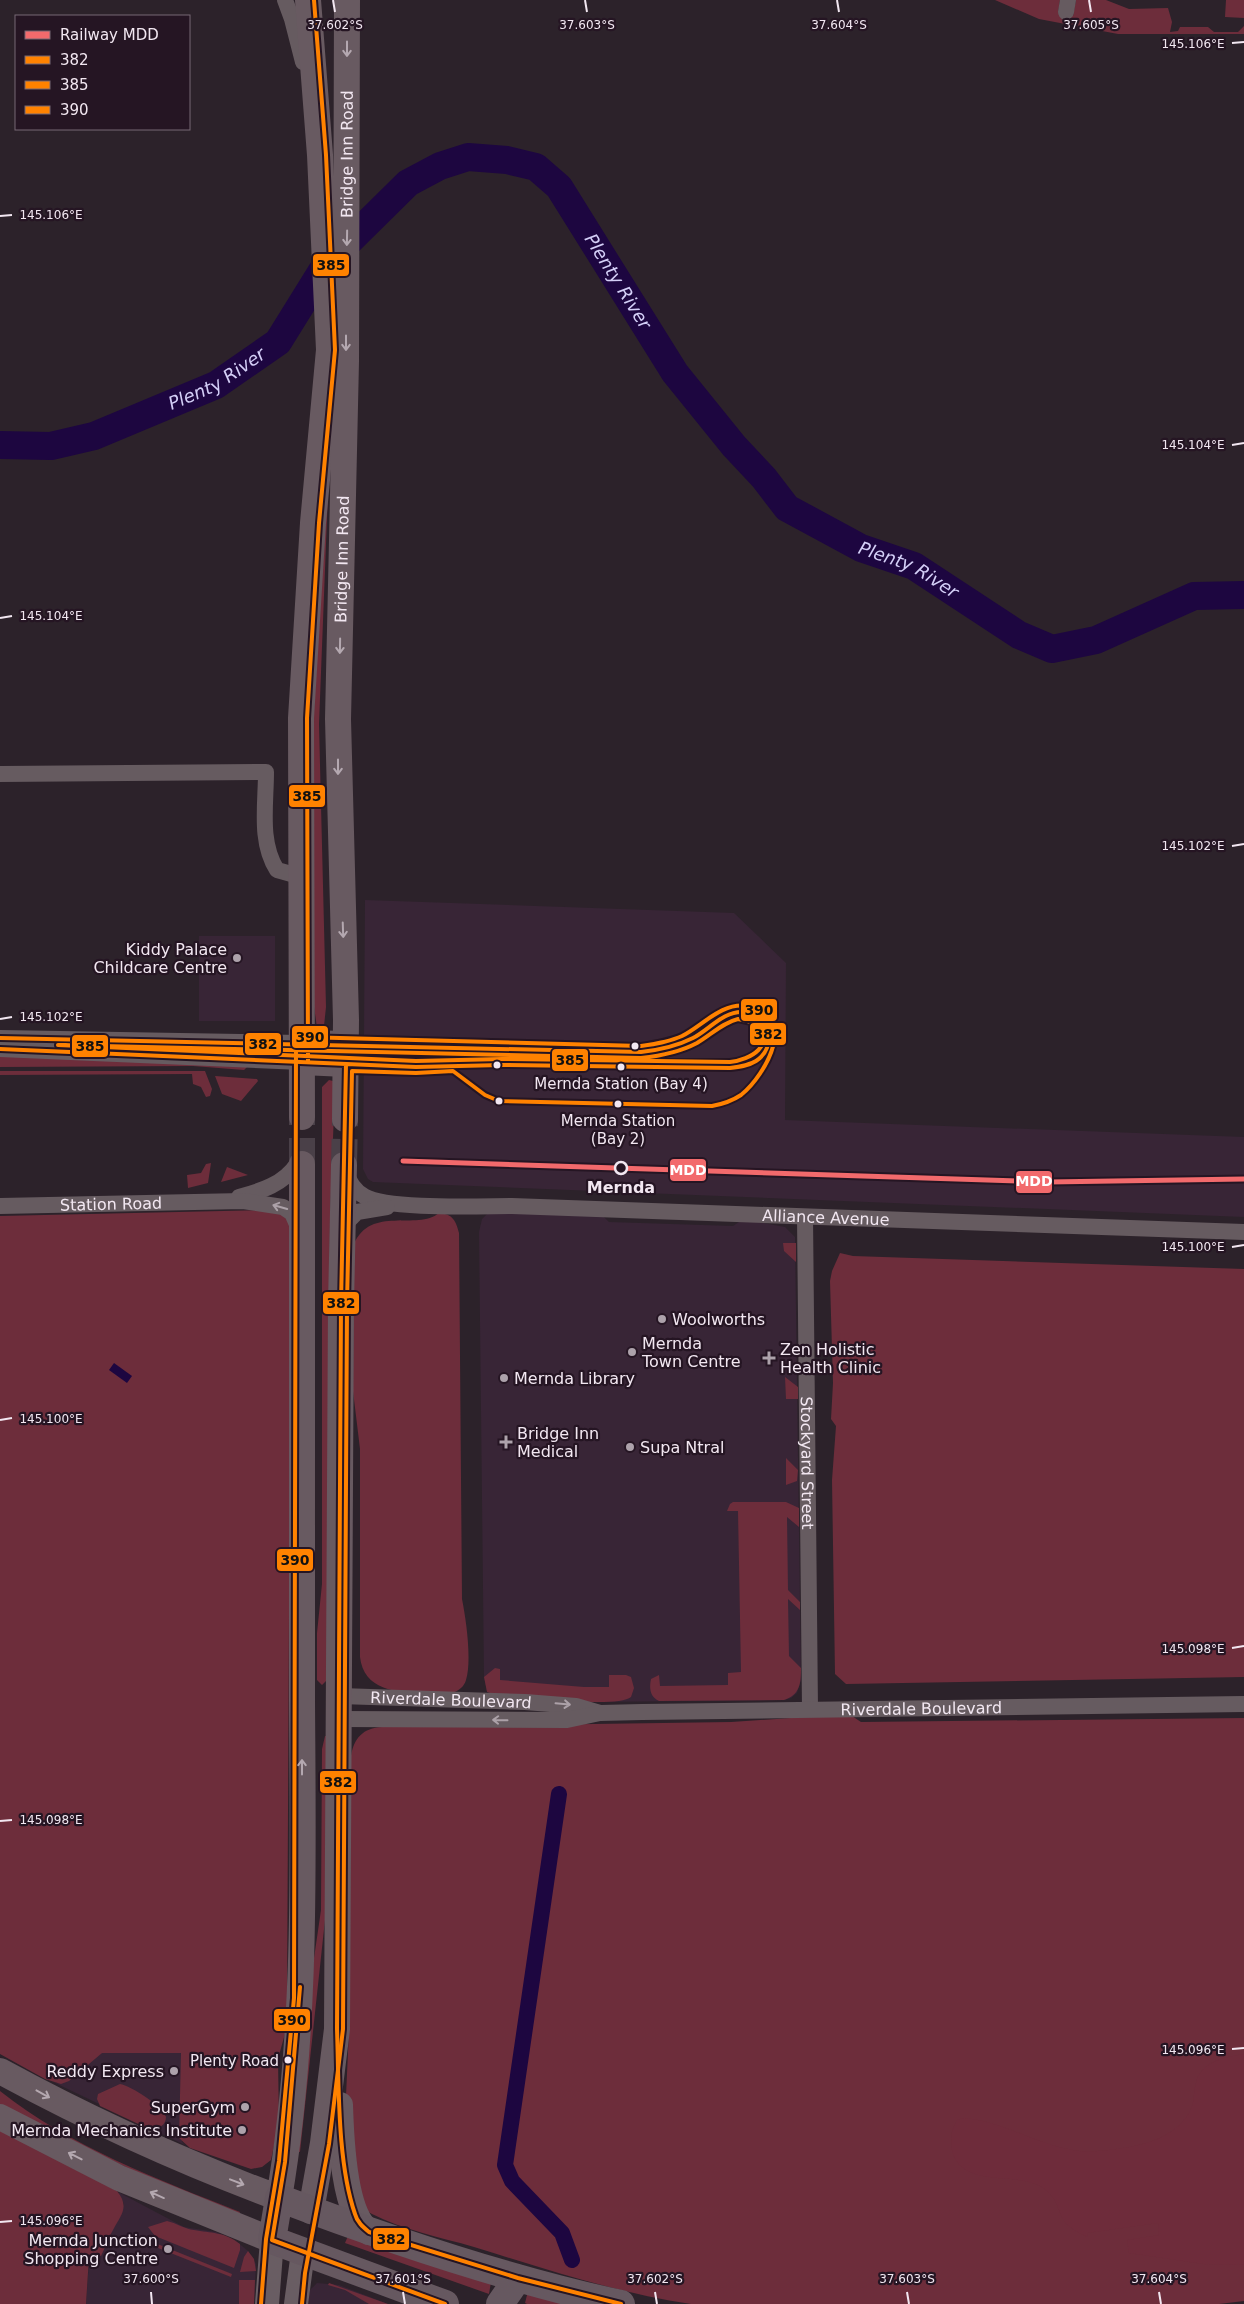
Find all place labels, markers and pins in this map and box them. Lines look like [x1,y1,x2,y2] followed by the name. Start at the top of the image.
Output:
[93,940,227,977] place label: Kiddy Palace Childcare Centre
[231,952,243,964] marker: Kiddy Palace Childcare Centre
[630,1041,640,1051] unlabelled marker
[492,1060,502,1070] unlabelled marker
[616,1062,626,1072] marker: Mernda Station (Bay 4)
[534,1075,708,1093] place label: Mernda Station (Bay 4)
[494,1096,504,1106] unlabelled marker
[613,1099,623,1109] marker: Mernda Station (Bay 2)
[561,1112,675,1148] place label: Mernda Station (Bay 2)
[614,1161,628,1175] marker: Mernda
[587,1178,655,1197] place label: Mernda
[672,1310,765,1329] place label: Woolworths
[656,1313,668,1325] marker: Woolworths
[641,1334,741,1371] place label: Mernda Town Centre
[780,1340,881,1377] place label: Zen Holistic Health Clinic
[626,1346,638,1358] marker: Mernda Town Centre
[762,1351,776,1365] marker: Zen Holistic Health Clinic
[514,1369,635,1388] place label: Mernda Library
[498,1372,510,1384] marker: Mernda Library
[517,1424,599,1461] place label: Bridge Inn Medical
[499,1435,513,1449] marker: Bridge Inn Medical
[640,1438,724,1457] place label: Supa Ntral
[624,1441,636,1453] marker: Supa Ntral
[190,2052,279,2070] place label: Plenty Road
[283,2055,293,2065] marker: Plenty Road
[46,2062,164,2081] place label: Reddy Express
[168,2065,180,2077] marker: Reddy Express
[151,2098,235,2117] place label: SuperGym
[239,2101,251,2113] marker: SuperGym
[11,2121,232,2140] place label: Mernda Mechanics Institute
[236,2124,248,2136] marker: Mernda Mechanics Institute
[24,2231,158,2268] place label: Mernda Junction Shopping Centre
[162,2243,174,2255] marker: Mernda Junction Shopping Centre

